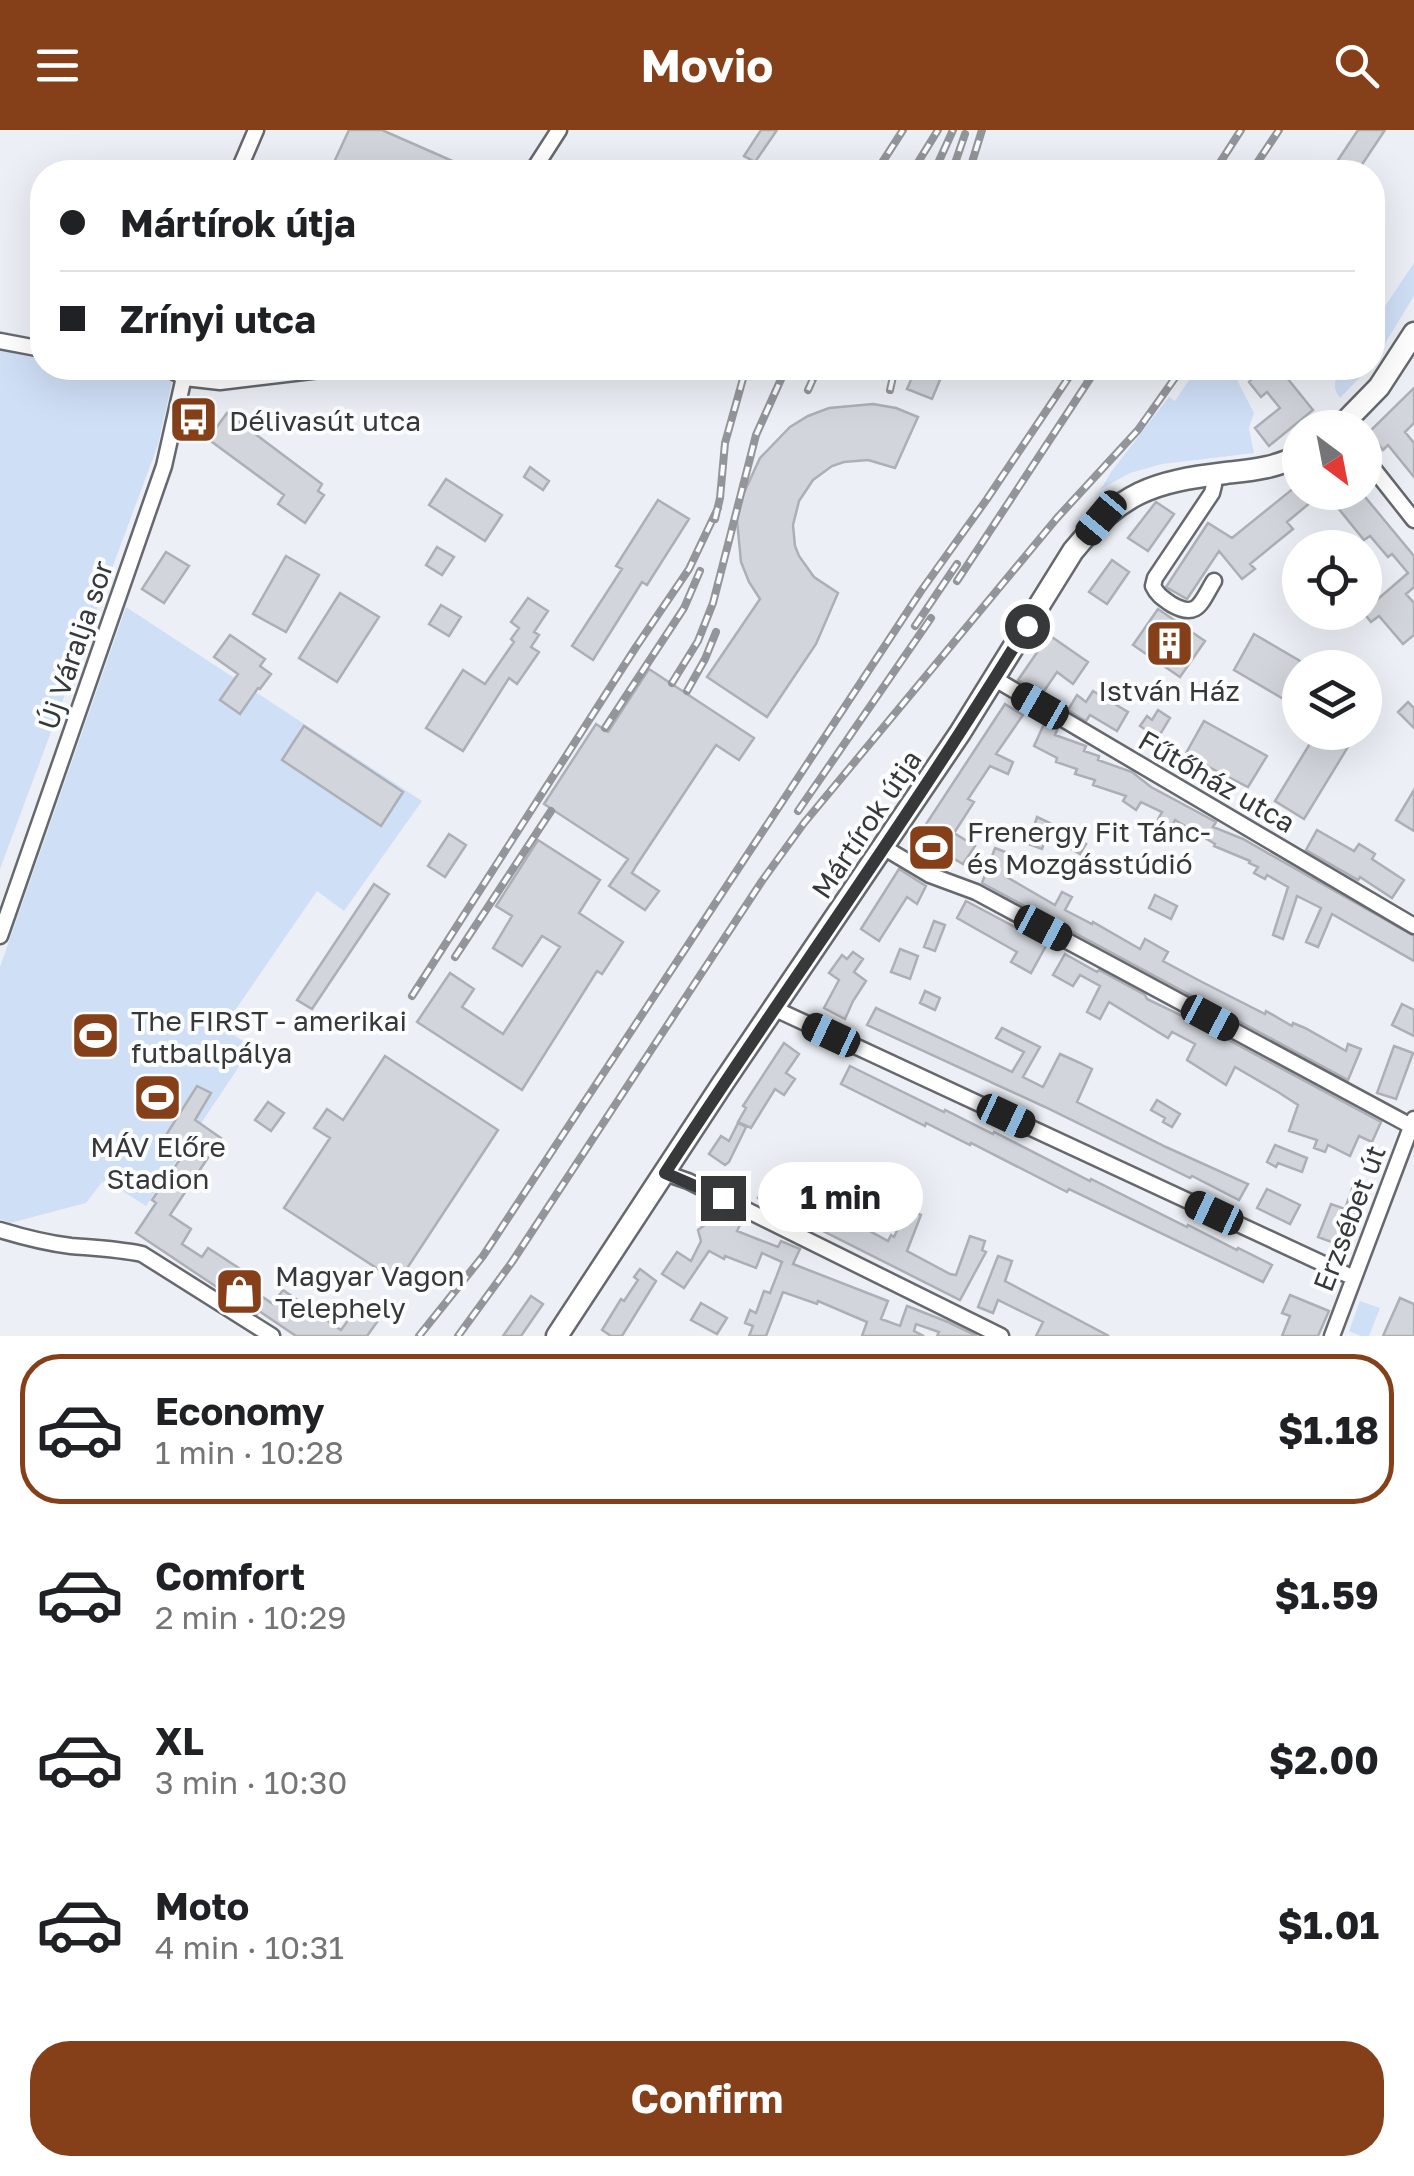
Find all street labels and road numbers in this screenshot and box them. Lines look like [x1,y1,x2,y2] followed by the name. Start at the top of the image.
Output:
[31,556,119,734] street label: Új Váralja sor
[1133,723,1301,839] street label: Fűtőház utca
[804,744,928,904] street label: Mártírok útja
[1306,1140,1392,1296] street label: Erzsébet út

